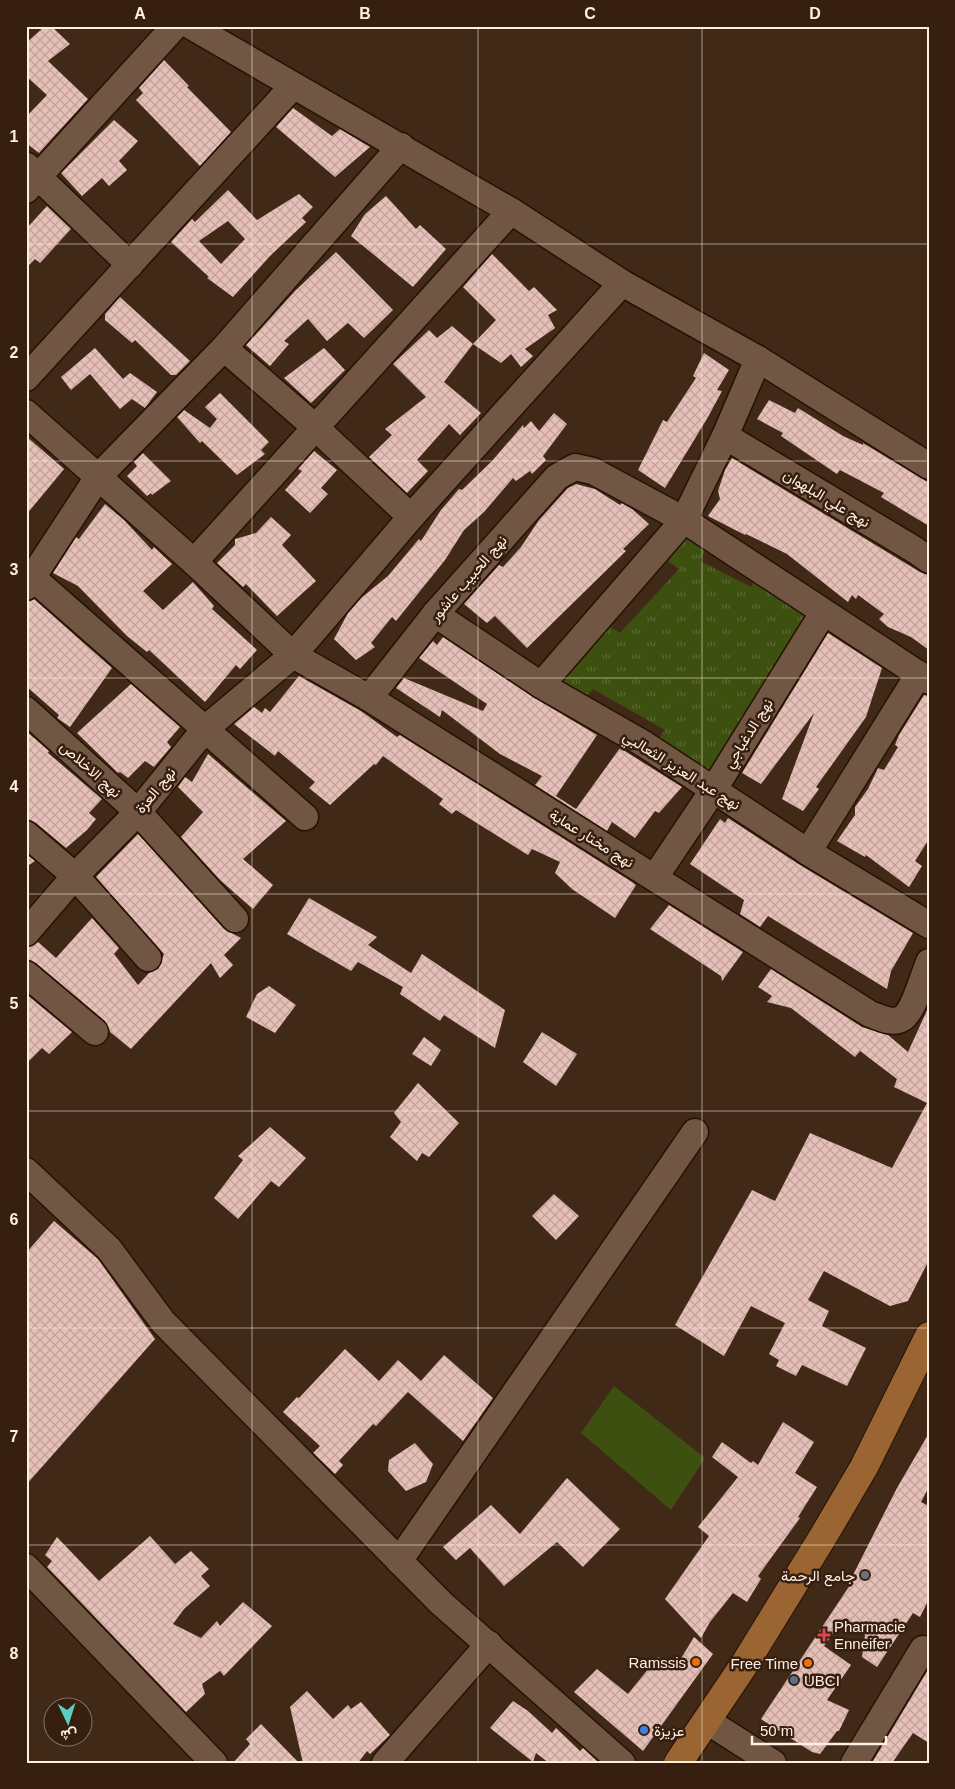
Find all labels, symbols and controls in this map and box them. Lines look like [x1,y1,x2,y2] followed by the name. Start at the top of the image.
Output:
[134,5,146,22] text: A
[359,5,371,22] text: B
[584,5,596,22] text: C
[809,5,821,22] text: D
[10,128,19,145] text: 1
[10,344,19,361] text: 2
[778,465,873,535] street label: نهج علي البلهوان
[425,532,512,627] street label: نهج الحبيب عاشور
[10,561,19,578] text: 3
[720,695,780,774] street label: نهج الدغباجي
[618,727,744,817] street label: نهج عبد العزيز الثعالبي
[55,737,125,803] street label: نهج الاخلاص
[131,764,181,818] street label: نهج العزة
[10,778,19,795] text: 4
[545,805,637,873] street label: نهج مختار عماية
[10,995,19,1012] text: 5
[10,1211,19,1228] text: 6
[10,1428,19,1445] text: 7
[781,1567,855,1587] place label: جامع الرحمة
[859,1569,871,1581] marker: جامع الرحمة
[834,1618,906,1652] place label: Pharmacie Enneifer
[818,1629,830,1641] marker: Pharmacie Enneifer
[10,1645,19,1662] text: 8
[628,1654,686,1671] place label: Ramssis
[730,1655,798,1672] place label: Free Time
[690,1656,702,1668] marker: Ramssis
[802,1657,814,1669] marker: Free Time
[804,1672,840,1689] place label: UBCI
[788,1674,800,1686] marker: UBCI
[42,1696,92,1746] north arrow
[752,1714,886,1746] scale bar
[654,1722,685,1740] place label: عزيزة
[760,1722,793,1739] text: 50 m
[638,1724,650,1736] marker: عزيزة
[60,1725,78,1744] text: ش

